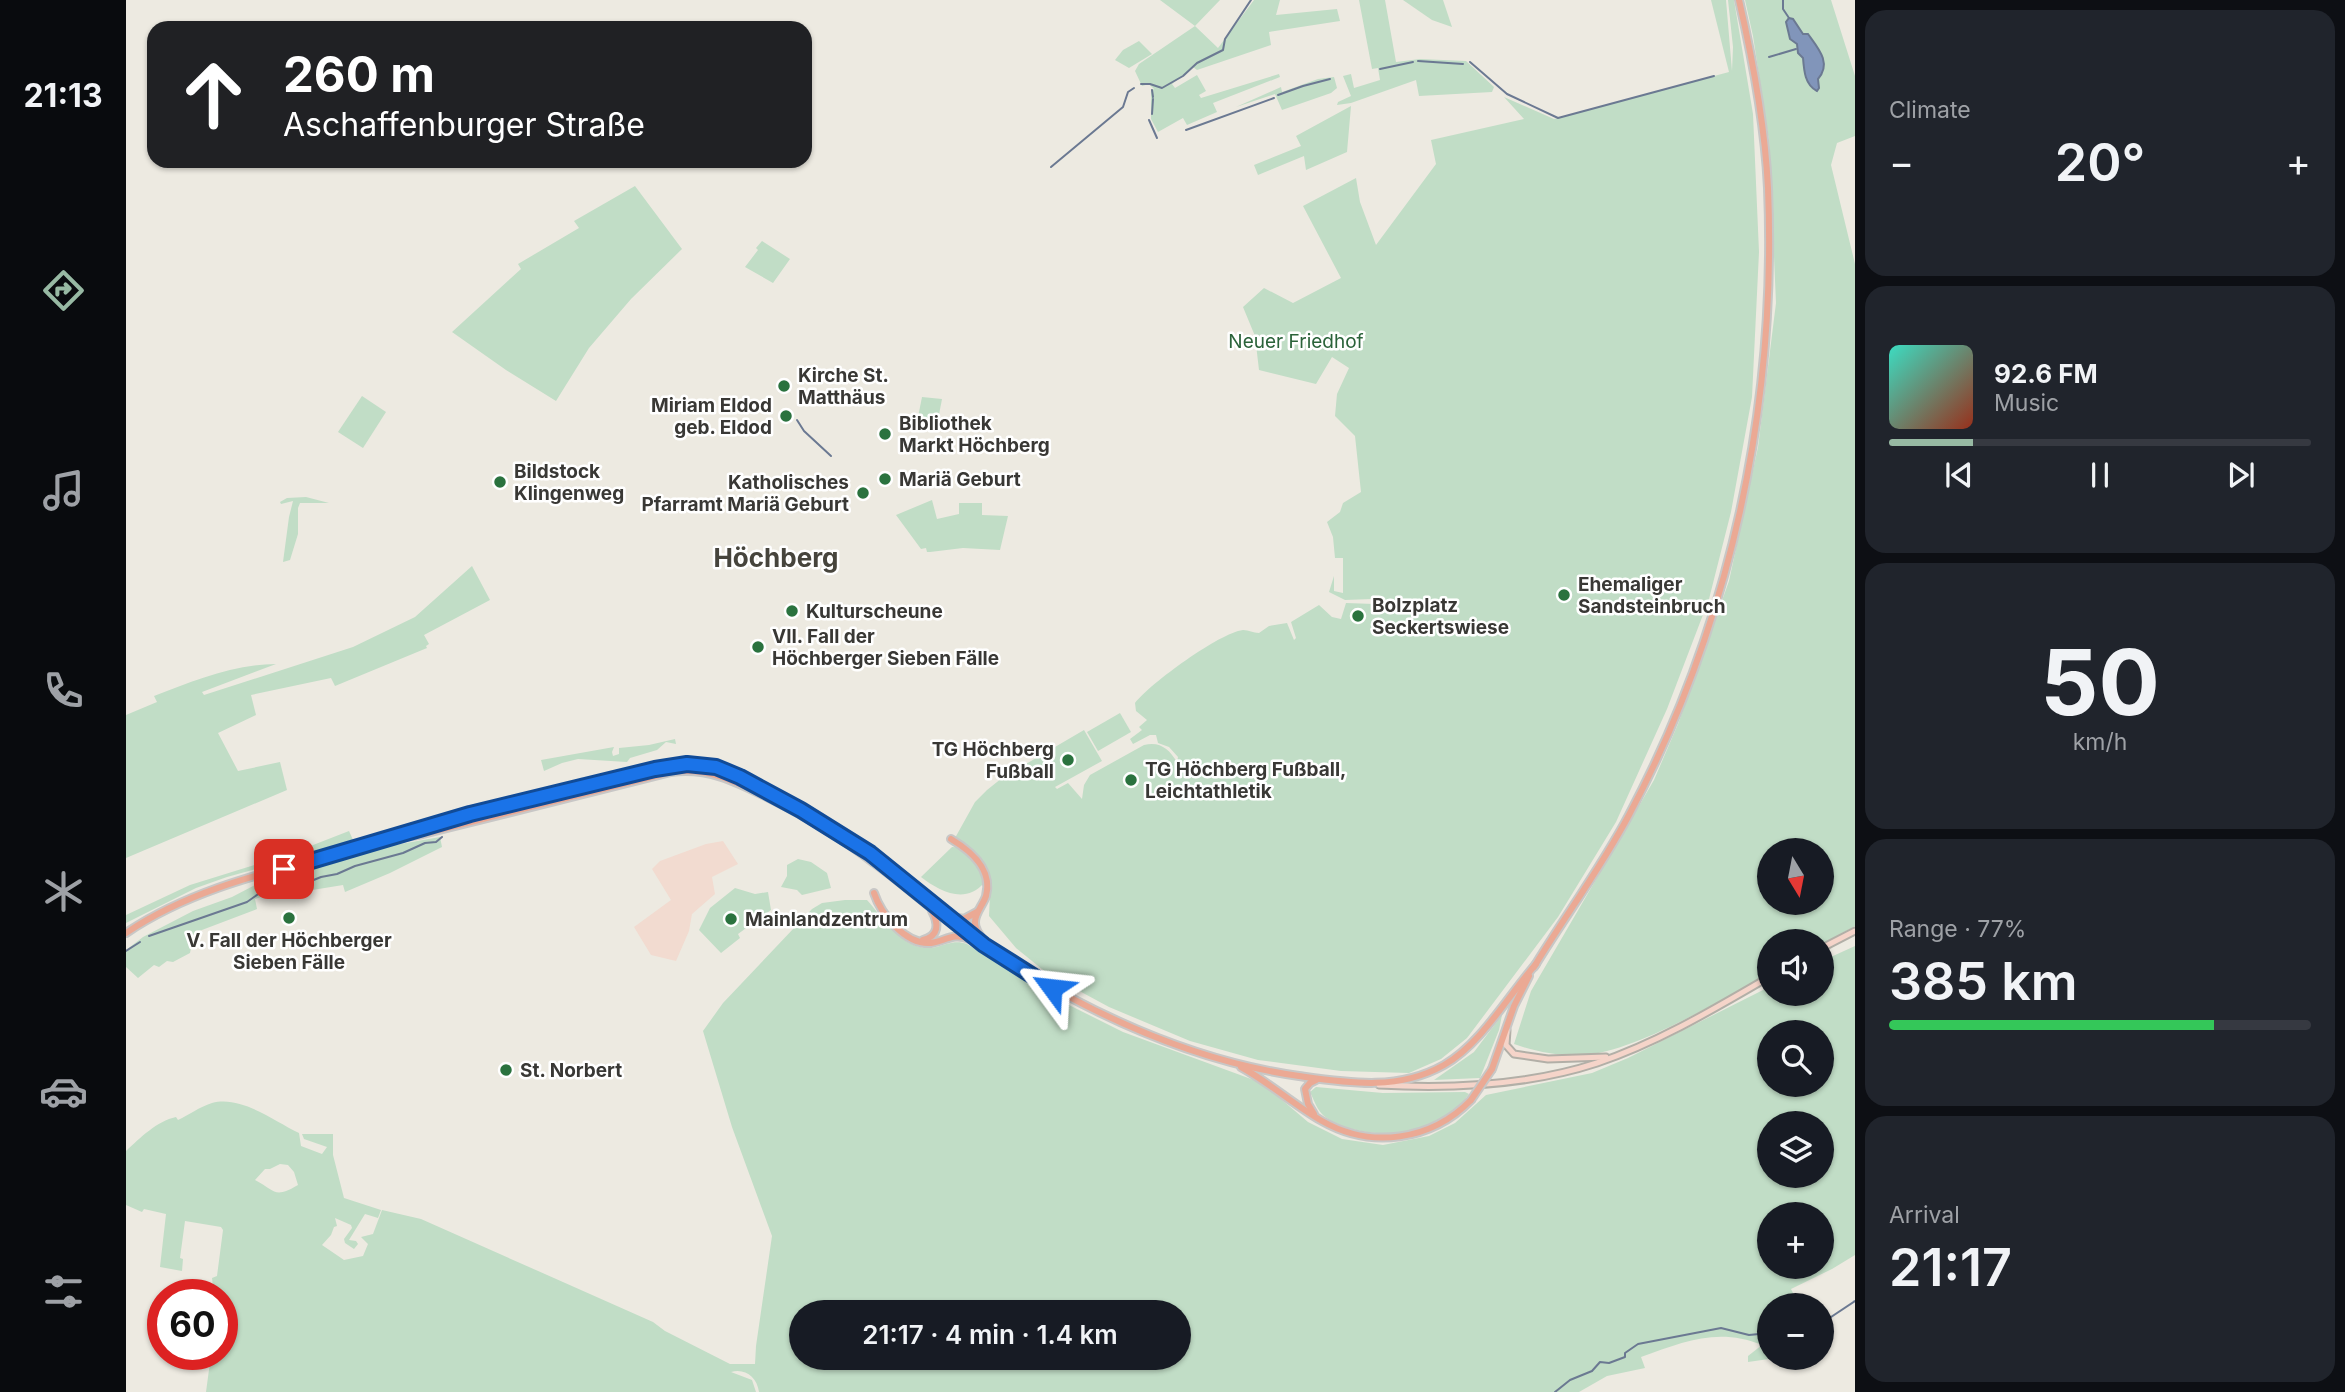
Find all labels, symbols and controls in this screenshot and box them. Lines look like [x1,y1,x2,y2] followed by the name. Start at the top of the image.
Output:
[283,45,435,104] text: 260 m
[168,49,259,140] icon: ahead
[23,76,103,115] text: 21:13
[1889,96,1971,124] text: Climate
[283,105,645,144] text: Aschaffenburger Straße
[2055,131,2145,194] text: 20°
[1889,139,1914,185] text: −
[2286,139,2311,185] text: +
[39,266,88,315] icon: directions
[1228,330,1364,353] park label: Neuer Friedhof
[1994,358,2098,389] text: 92.6 FM
[798,364,889,409] place label: Kirche St. Matthäus
[776,378,792,394] marker: Kirche St. Matthäus
[1994,389,2059,417] text: Music
[651,394,772,439] place label: Miriam Eldod geb. Eldod
[778,408,794,424] marker: Miriam Eldod geb. Eldod
[899,412,1050,457] place label: Bibliothek Markt Höchberg
[877,426,893,442] marker: Bibliothek Markt Höchberg
[1940,456,1978,494] icon: previous
[2081,456,2119,494] icon: pause
[2222,456,2260,494] icon: next
[514,460,624,505] place label: Bildstock Klingenweg
[39,466,88,515] icon: music
[899,468,1021,491] place label: Mariä Geburt
[642,471,849,516] place label: Katholisches Pfarramt Mariä Geburt
[877,471,893,487] marker: Mariä Geburt
[492,474,508,490] marker: Bildstock Klingenweg
[855,485,871,501] marker: Katholisches Pfarramt Mariä Geburt
[713,542,839,573] district label: Höchberg
[1578,573,1726,618] place label: Ehemaliger Sandsteinbruch
[1556,587,1572,603] marker: Ehemaliger Sandsteinbruch
[1372,594,1509,639] place label: Bolzplatz Seckertswiese
[806,600,943,623] place label: Kulturscheune
[784,603,800,619] marker: Kulturscheune
[1350,608,1366,624] marker: Bolzplatz Seckertswiese
[772,625,999,670] place label: VII. Fall der Höchberger Sieben Fälle
[2040,627,2160,737] text: 50
[750,639,766,655] marker: VII. Fall der Höchberger Sieben Fälle
[39,666,88,715] icon: phone
[2073,728,2127,756] text: km/h
[932,738,1054,783] place label: TG Höchberg Fußball
[1060,752,1076,768] marker: TG Höchberg Fußball
[1145,758,1346,803] place label: TG Höchberg Fußball, Leichtathletik
[1123,772,1139,788] marker: TG Höchberg Fußball, Leichtathletik
[1757,838,1834,915] north arrow
[1757,838,1834,1370] map controls
[254,839,314,899] pin
[265,850,303,888] icon: arrive
[39,867,88,916] icon: climate
[745,908,908,931] place label: Mainlandzentrum
[281,910,297,926] marker: V. Fall der Höchberger Sieben Fälle
[723,911,739,927] marker: Mainlandzentrum
[1889,915,2026,943] text: Range · 77%
[186,929,392,974] place label: V. Fall der Höchberger Sieben Fälle
[1757,929,1834,1006] button: sound
[1889,950,2078,1013] text: 385 km
[1015,951,1089,1025] position arrow
[1757,1020,1834,1097] button: search
[520,1059,622,1082] place label: St. Norbert
[498,1062,514,1078] marker: St. Norbert
[39,1067,88,1116] icon: car
[1757,1111,1834,1188] button: layers
[1889,1201,1960,1229] text: Arrival
[1757,1202,1834,1279] button: +
[1889,1236,2012,1299] text: 21:17
[39,1267,88,1316] icon: filters
[147,1279,238,1370] speed limit sign: 60
[1757,1293,1834,1370] button: −
[862,1319,1118,1350] text: 21:17 · 4 min · 1.4 km

